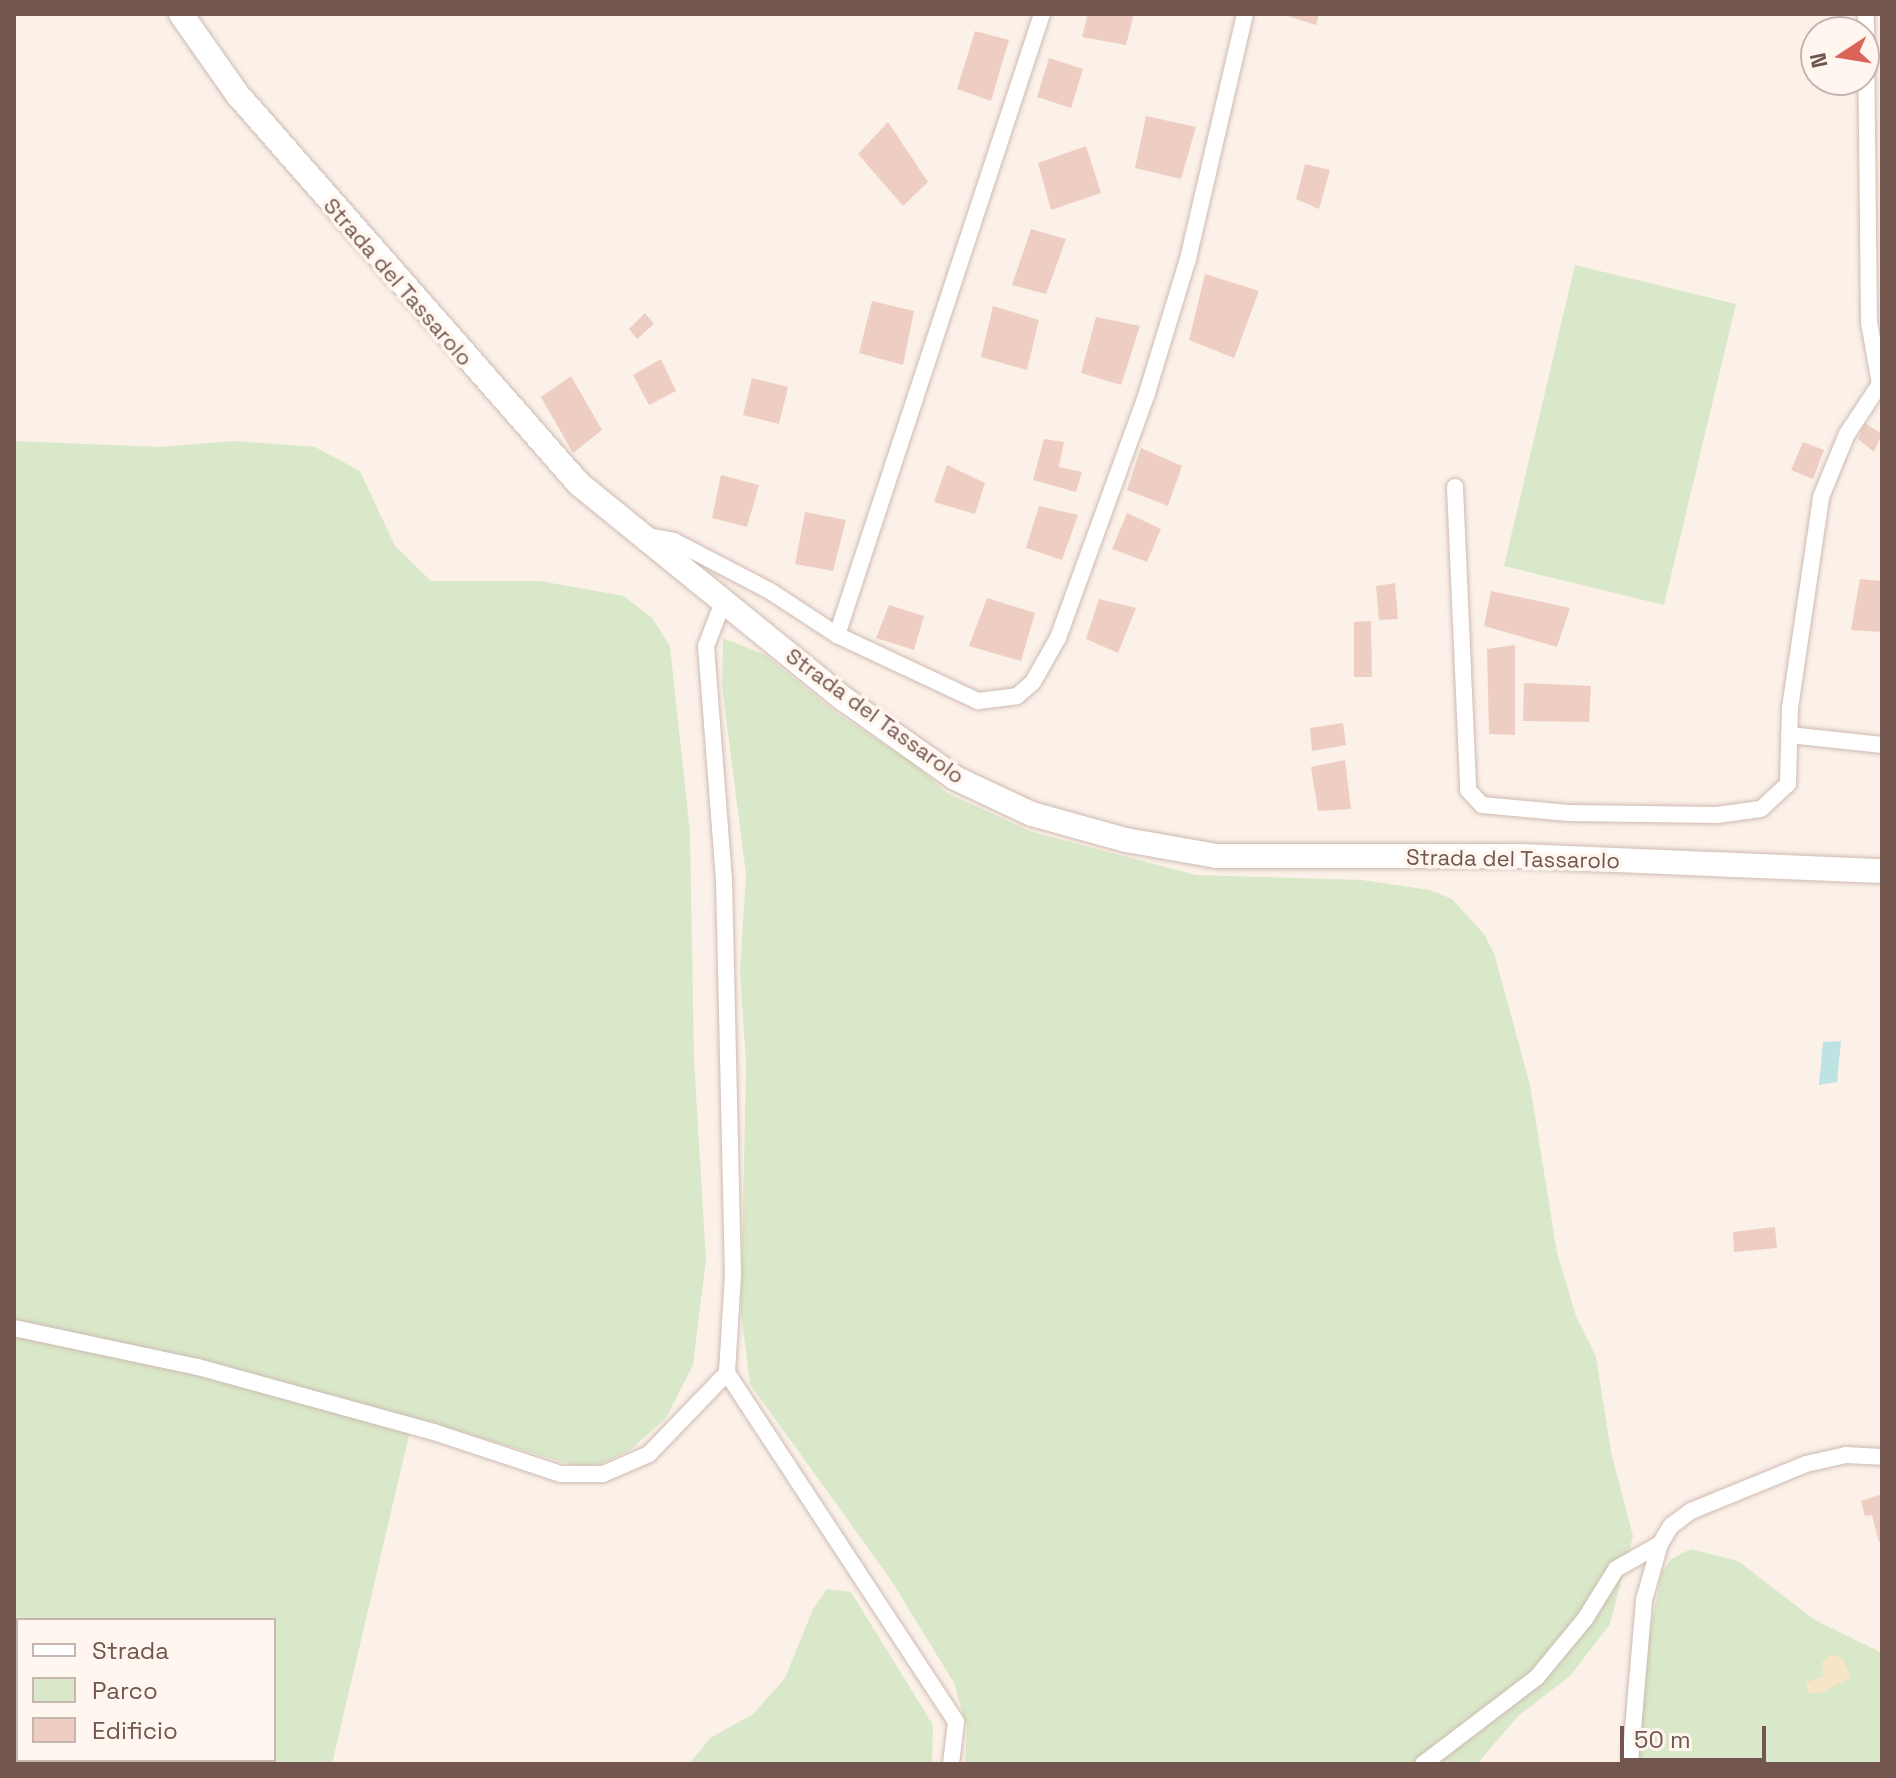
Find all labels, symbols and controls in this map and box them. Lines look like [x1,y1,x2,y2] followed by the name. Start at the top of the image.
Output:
[1800,16,1880,96] north arrow
[1803,50,1834,71] text: N
[318,192,478,372] street label: Strada del Tassarolo
[781,642,969,790] street label: Strada del Tassarolo
[1406,844,1620,874] street label: Strada del Tassarolo
[16,1618,276,1762] legend
[92,1635,169,1666] text: Strada
[92,1675,158,1706] text: Parco
[1624,1710,1770,1760] scale bar
[92,1715,178,1746] text: Edificio
[1634,1724,1691,1755] text: 50 m

